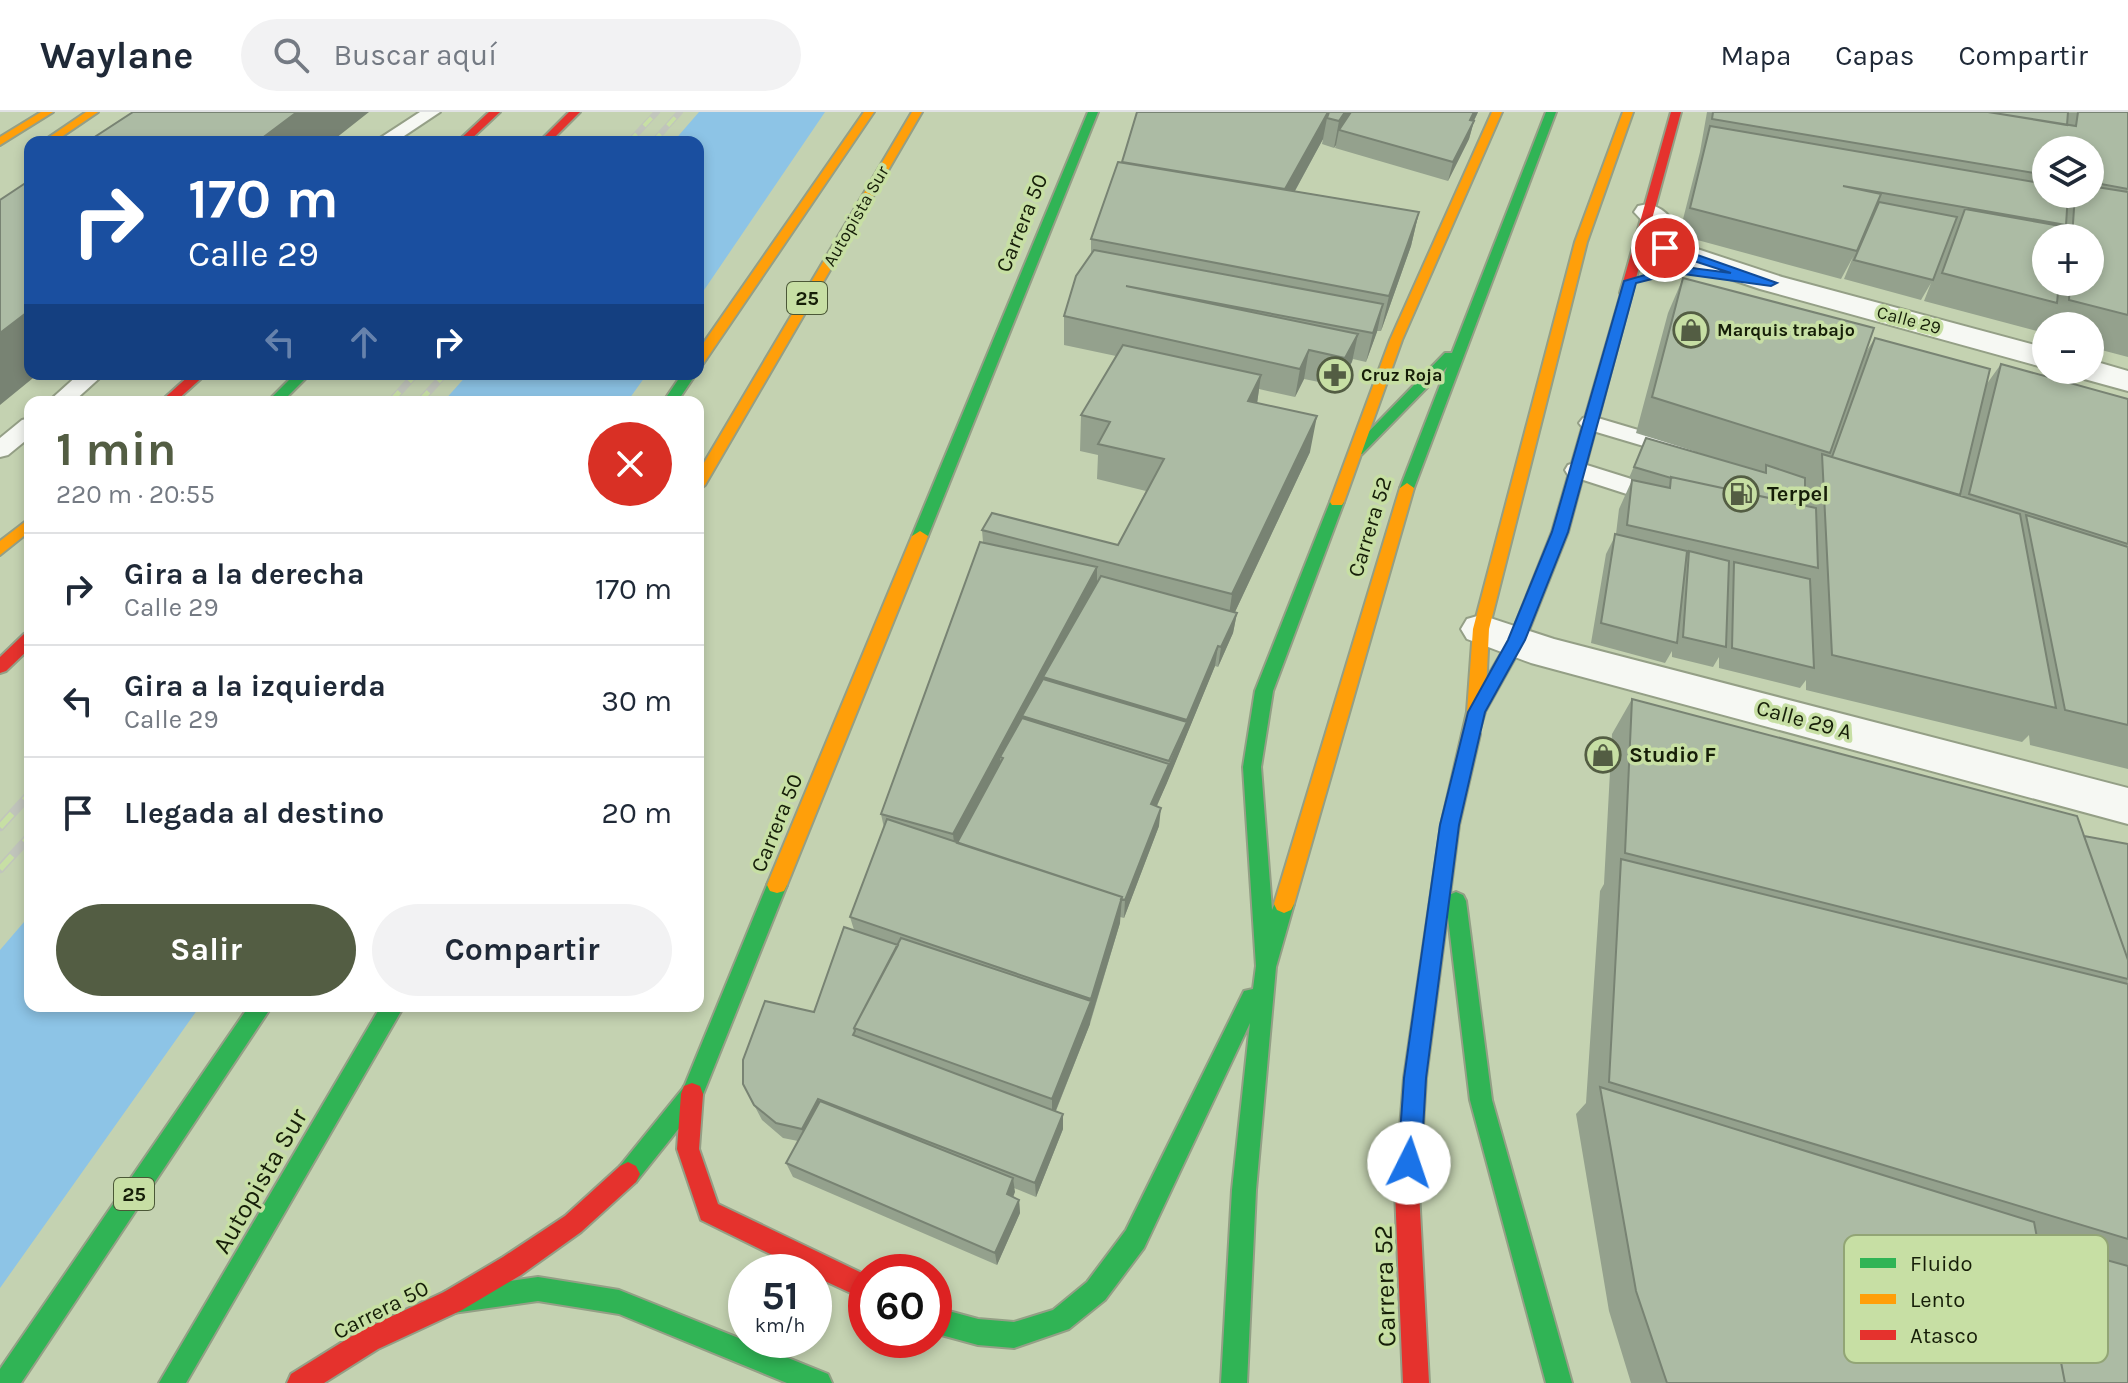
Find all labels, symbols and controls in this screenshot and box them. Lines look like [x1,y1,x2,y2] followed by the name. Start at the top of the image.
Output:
[241,19,801,91] search box
[40,33,193,78] text: Waylane
[269,33,313,77] icon: search
[333,37,497,73] text: Buscar aquí
[1720,39,1791,72] text: Mapa
[1835,39,1914,72] text: Capas
[1958,39,2088,72] text: Compartir
[2032,136,2104,384] map controls
[2032,136,2104,208] button: layers
[818,161,894,270] street label: Autopista Sur
[188,166,339,231] text: 170 m
[56,168,160,272] icon: right
[991,170,1053,276] street label: Carrera 50
[1631,214,1699,282] pin
[2032,224,2104,296] button: +
[1643,226,1687,270] icon: arrive
[188,233,319,275] text: Calle 29
[787,282,827,314] road number: 25
[1875,301,1943,339] street label: Calle 29
[1672,311,1710,349] shop icon: Marquis trabajo
[2032,312,2104,384] button: −
[1717,319,1855,341] place label: Marquis trabajo
[258,320,302,364] icon: left
[342,320,386,364] icon: ahead
[426,320,470,364] icon: right
[1316,356,1354,394] pharmacy icon: Cruz Roja
[1361,364,1443,386] place label: Cruz Roja
[56,421,176,477] text: 1 min
[588,422,672,506] button: close
[1342,474,1398,580] street label: Carrera 52
[1722,475,1760,513] fuel station icon: Terpel
[56,479,215,510] text: 220 m · 20:55
[1767,481,1829,507] place label: Terpel
[124,556,365,592] text: Gira a la derecha
[56,567,100,611] icon: right
[595,571,672,607] text: 170 m
[124,592,218,623] text: Calle 29
[124,668,386,704] text: Gira a la izquierda
[56,679,100,723] icon: left
[601,683,672,719] text: 30 m
[1753,695,1855,745] street label: Calle 29 A
[124,704,218,735] text: Calle 29
[1584,736,1622,774] shop icon: Studio F
[1629,742,1716,768] place label: Studio F
[746,770,808,876] street label: Carrera 50
[56,791,100,835] icon: arrive
[124,795,384,831] text: Llegada al destino
[602,795,672,831] text: 20 m
[56,904,356,996] button: Salir
[372,904,672,996] button: Compartir
[206,1102,314,1259] street label: Autopista Sur
[1367,1121,1451,1205] position arrow
[114,1178,154,1210] road number: 25
[1367,1224,1403,1348] street label: Carrera 52
[1844,1235,2108,1363] legend
[1910,1251,1973,1277] text: Fluido
[848,1254,952,1358] speed limit sign: 60
[761,1272,799,1319] text: 51
[329,1275,433,1345] street label: Carrera 50
[1910,1287,1965,1313] text: Lento
[755,1314,805,1337] text: km/h
[1910,1323,1978,1349] text: Atasco

